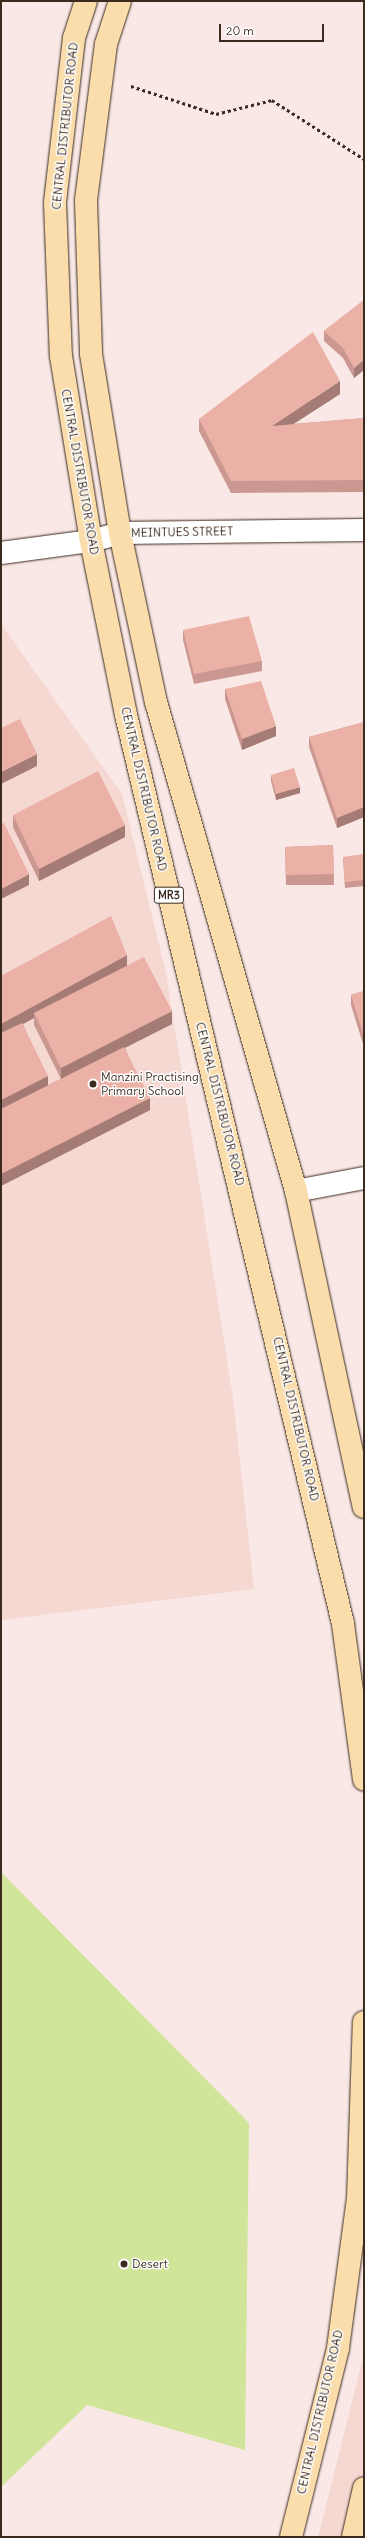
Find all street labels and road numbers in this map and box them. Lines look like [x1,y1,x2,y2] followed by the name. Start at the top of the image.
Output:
[49,42,81,210] street label: CENTRAL DISTRIBUTOR ROAD
[58,388,102,556] street label: CENTRAL DISTRIBUTOR ROAD
[131,524,233,540] street label: MEINTUES STREET
[118,705,170,873] street label: CENTRAL DISTRIBUTOR ROAD
[153,886,185,904] road number: MR3
[193,1021,247,1187] street label: CENTRAL DISTRIBUTOR ROAD
[270,1335,322,1503] street label: CENTRAL DISTRIBUTOR ROAD
[294,2328,346,2496] street label: CENTRAL DISTRIBUTOR ROAD

